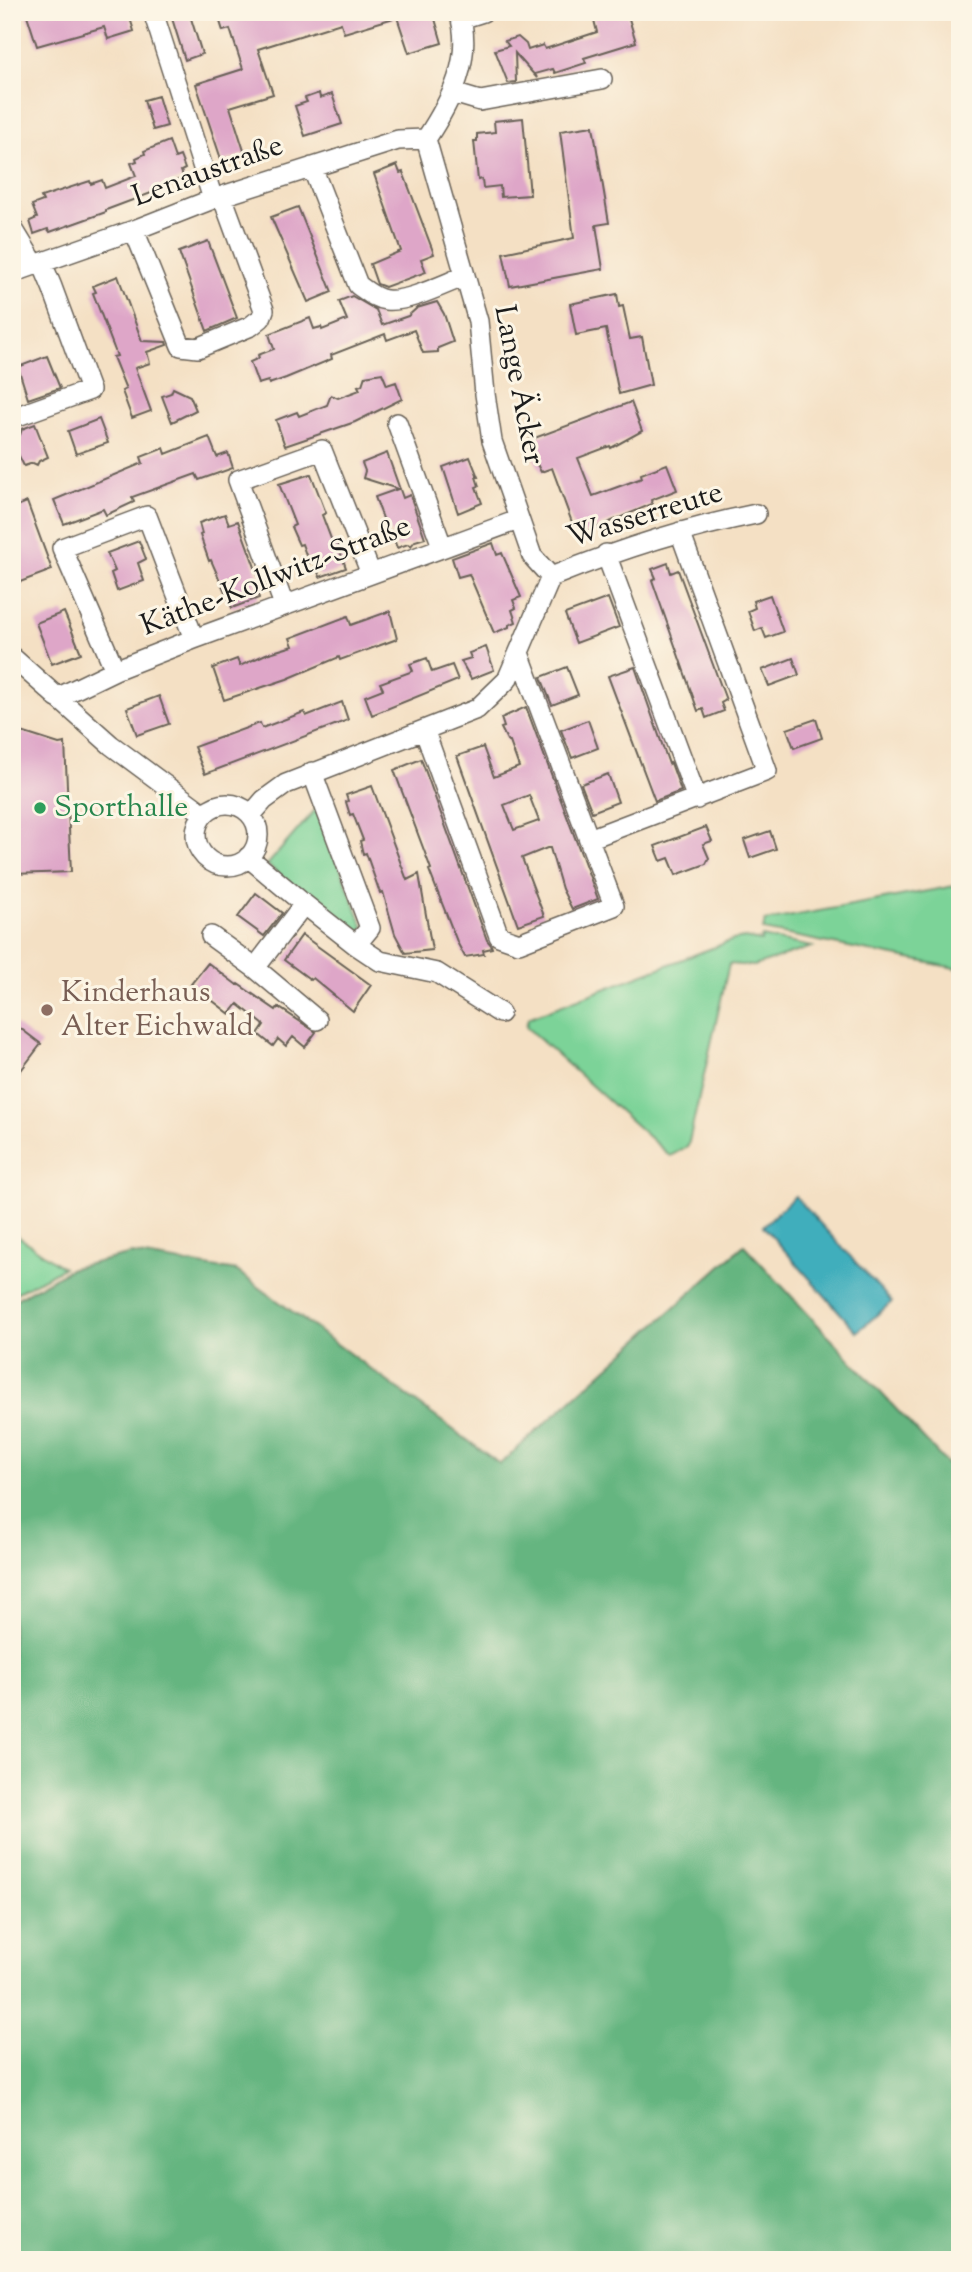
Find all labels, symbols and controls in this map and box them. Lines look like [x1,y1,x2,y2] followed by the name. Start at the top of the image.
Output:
[127,125,289,219] street label: Lenaustraße
[481,302,555,468] street label: Lange Äcker
[562,472,728,560] street label: Wasserreute
[135,506,417,648] street label: Käthe-Kollwitz-Straße
[54,787,188,830] place label: Sporthalle
[32,800,48,816] marker: Sporthalle
[61,972,254,1049] place label: Kinderhaus Alter Eichwald
[39,1002,55,1018] marker: Kinderhaus Alter Eichwald

